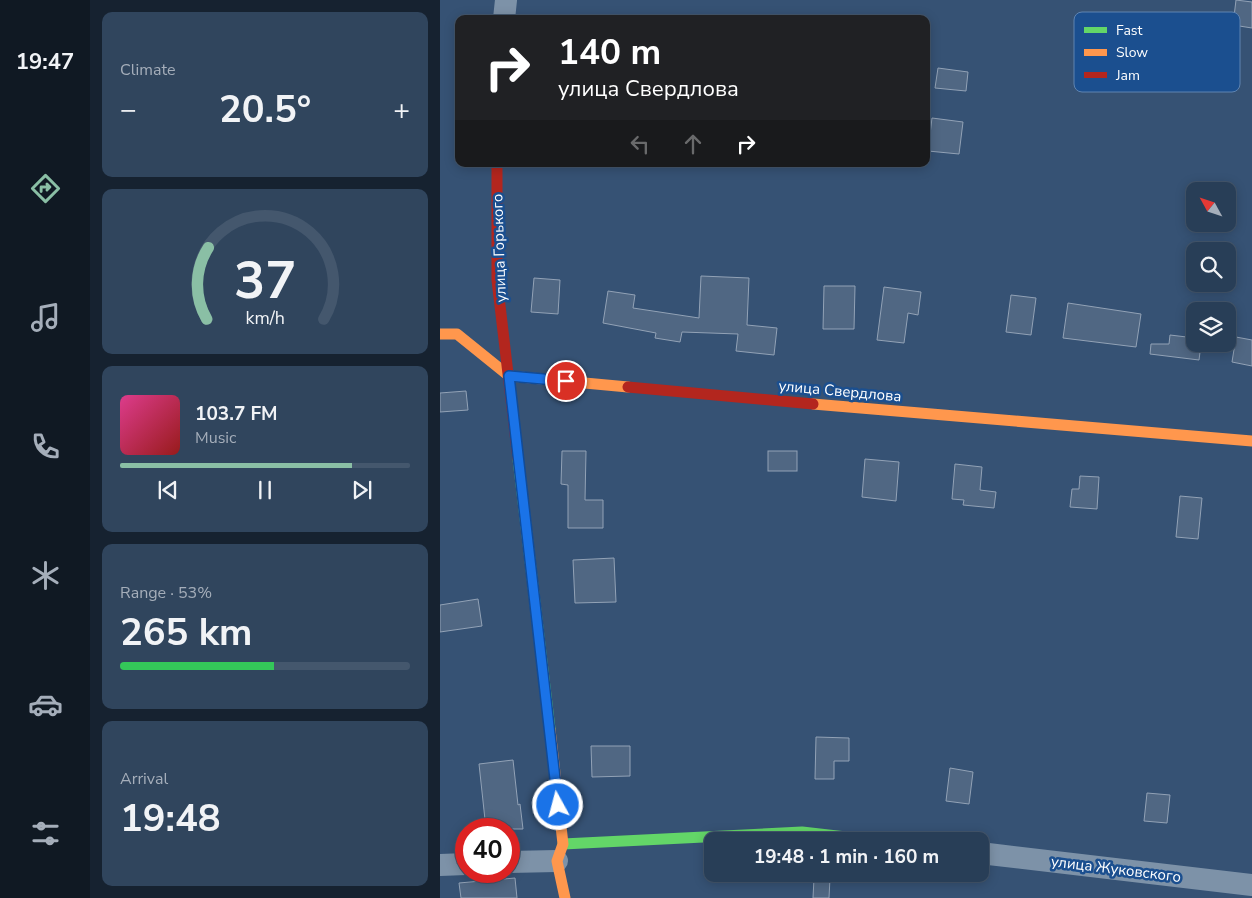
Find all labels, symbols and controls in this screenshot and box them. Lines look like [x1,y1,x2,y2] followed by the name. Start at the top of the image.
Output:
[1074,12,1240,92] legend
[1116,21,1142,40] text: Fast
[558,29,661,76] text: 140 m
[475,35,540,100] icon: right
[1116,43,1148,62] text: Slow
[16,47,74,77] text: 19:47
[120,59,175,81] text: Climate
[1115,66,1140,85] text: Jam
[558,74,739,104] text: улица Свердлова
[219,84,311,135] text: 20.5°
[120,91,137,129] text: −
[393,91,410,129] text: +
[626,130,654,158] icon: left
[679,130,707,158] icon: ahead
[732,130,760,158] icon: right
[28,171,63,206] icon: directions
[1186,182,1236,232] north arrow
[1186,182,1236,352] map controls
[487,193,511,303] street label: улица Горького
[1186,242,1236,292] button: search
[234,245,296,316] text: 37
[28,300,63,335] icon: music
[1186,302,1236,352] button: layers
[245,306,285,330] text: km/h
[545,360,587,402] pin
[552,367,580,395] icon: arrive
[778,376,902,406] street label: улица Свердлова
[195,401,278,427] text: 103.7 FM
[195,427,236,449] text: Music
[28,429,63,464] icon: phone
[154,476,182,504] icon: previous
[251,476,279,504] icon: pause
[348,476,376,504] icon: next
[28,558,63,593] icon: climate
[120,582,212,604] text: Range · 53%
[120,607,252,658] text: 265 km
[28,687,63,722] icon: car
[120,768,168,790] text: Arrival
[531,778,583,830] position arrow
[120,793,221,844] text: 19:48
[28,816,63,851] icon: filters
[455,818,520,883] speed limit sign: 40
[754,844,939,870] text: 19:48 · 1 min · 160 m
[1050,851,1182,887] street label: улица Жуковского

